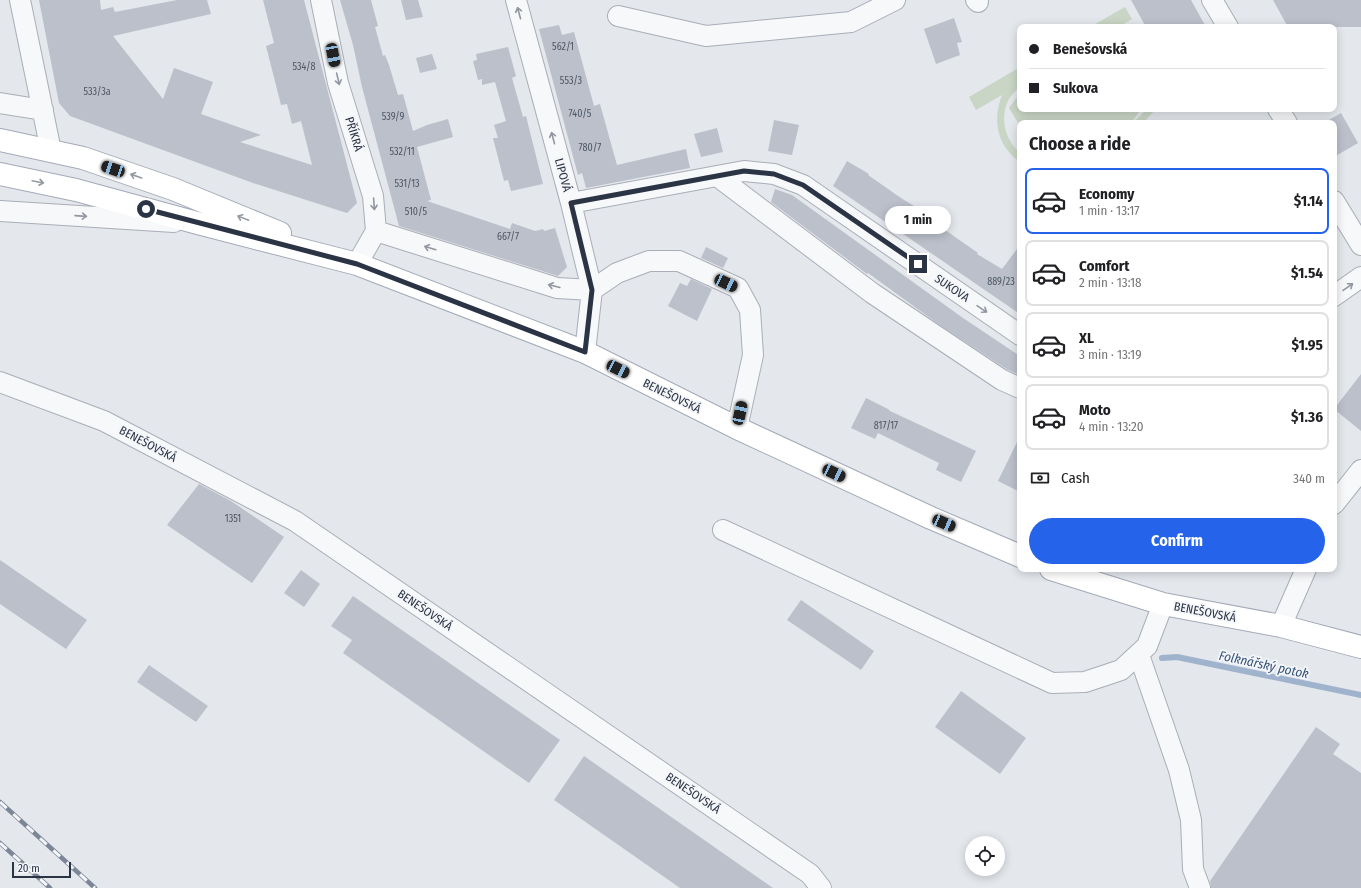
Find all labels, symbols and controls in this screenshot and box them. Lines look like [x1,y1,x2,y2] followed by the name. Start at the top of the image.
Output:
[515,7,522,20] one-way arrow
[1053,40,1127,58] text: Benešovská
[552,41,574,53] house number: 562/1
[325,42,341,68] car
[292,61,316,73] house number: 534/8
[334,72,342,85] one-way arrow
[560,75,583,87] house number: 553/3
[1053,79,1098,97] text: Sukova
[83,86,111,98] house number: 533/3a
[569,108,592,120] house number: 740/5
[382,111,404,123] house number: 539/9
[342,115,367,154] street label: PŘÍKRÁ
[549,132,556,145] one-way arrow
[1029,133,1131,155] text: Choose a ride
[579,142,601,154] house number: 780/7
[389,146,415,158] house number: 532/11
[552,156,575,194] street label: LIPOVÁ
[100,159,126,179] car
[130,172,142,180] one-way arrow
[31,178,44,186] one-way arrow
[394,178,420,190] house number: 531/13
[1031,183,1067,219] icon: car
[1079,185,1134,203] text: Economy
[1294,192,1323,210] text: $1.14
[370,197,377,210] one-way arrow
[137,200,155,218] route start
[1079,203,1140,218] text: 1 min · 13:17
[405,206,428,218] house number: 510/5
[885,206,951,234] callout: 1 min
[904,212,932,227] text: 1 min
[74,213,87,220] one-way arrow
[238,213,250,221] one-way arrow
[497,231,519,243] house number: 667/7
[423,244,436,251] one-way arrow
[909,255,927,273] route end
[1031,255,1067,291] icon: car
[1079,257,1130,275] text: Comfort
[1291,264,1323,282] text: $1.54
[932,271,973,305] street label: SUKOVA
[713,272,739,294] car
[1079,275,1142,290] text: 2 min · 13:18
[987,276,1015,288] house number: 889/23
[547,282,560,290] one-way arrow
[1342,283,1353,291] one-way arrow
[977,305,988,313] one-way arrow
[1031,327,1067,363] icon: car
[1079,329,1094,347] text: XL
[1291,336,1323,354] text: $1.95
[1079,347,1141,362] text: 3 min · 13:19
[605,358,631,380] car
[641,375,704,416] street label: BENEŠOVSKÁ
[1031,399,1067,435] icon: car
[732,400,748,426] car
[1079,401,1111,419] text: Moto
[1291,408,1323,426] text: $1.36
[1079,419,1144,434] text: 4 min · 13:20
[874,420,898,432] house number: 817/17
[117,422,180,465] street label: BENEŠOVSKÁ
[821,462,847,484] car
[1029,467,1051,489] icon: cash
[1061,469,1090,487] text: Cash
[1293,471,1325,486] text: 340 m
[225,513,241,525] house number: 1351
[931,513,957,533] car
[1029,518,1325,564] button: Confirm
[395,586,456,634] street label: BENEŠOVSKÁ
[1173,598,1238,625] street label: BENEŠOVSKÁ
[1218,648,1311,681] water label: Folknářský potok
[663,769,724,817] street label: BENEŠOVSKÁ
[965,836,1005,876] map controls
[965,836,1005,876] button: locate
[12,860,71,879] scale bar
[18,862,40,875] text: 20 m

